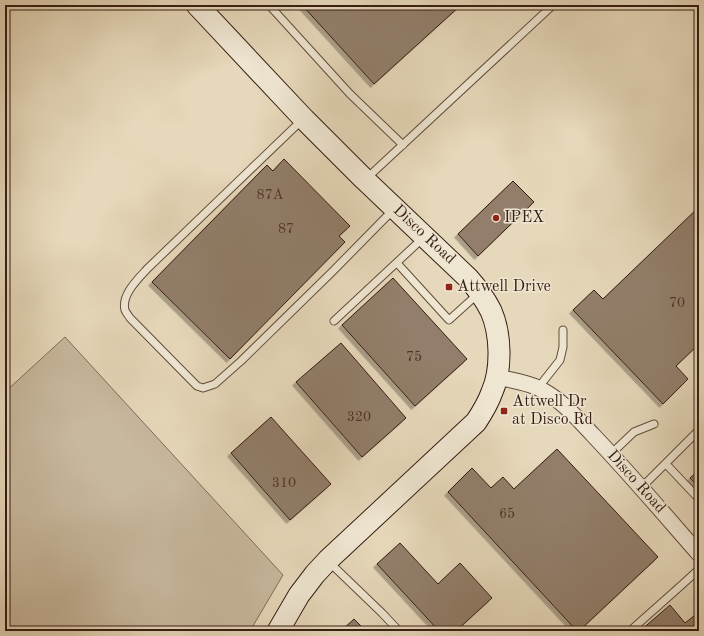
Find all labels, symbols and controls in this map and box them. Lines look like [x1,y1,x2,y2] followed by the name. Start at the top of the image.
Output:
[257,188,284,202] house number: 87A
[390,202,458,268] street label: Disco Road
[504,210,544,226] place label: IPEX
[491,213,501,223] marker: IPEX
[278,222,294,236] house number: 87
[457,279,551,295] place label: Attwell Drive
[444,282,454,292] marker: Attwell Drive
[669,296,685,310] house number: 70
[406,350,422,364] house number: 75
[512,394,593,428] place label: Attwell Dr at Disco Rd
[499,406,509,416] marker: Attwell Dr at Disco Rd
[347,410,371,424] house number: 320
[604,447,668,517] street label: Disco Road
[272,476,296,490] house number: 310
[499,507,515,521] house number: 65

